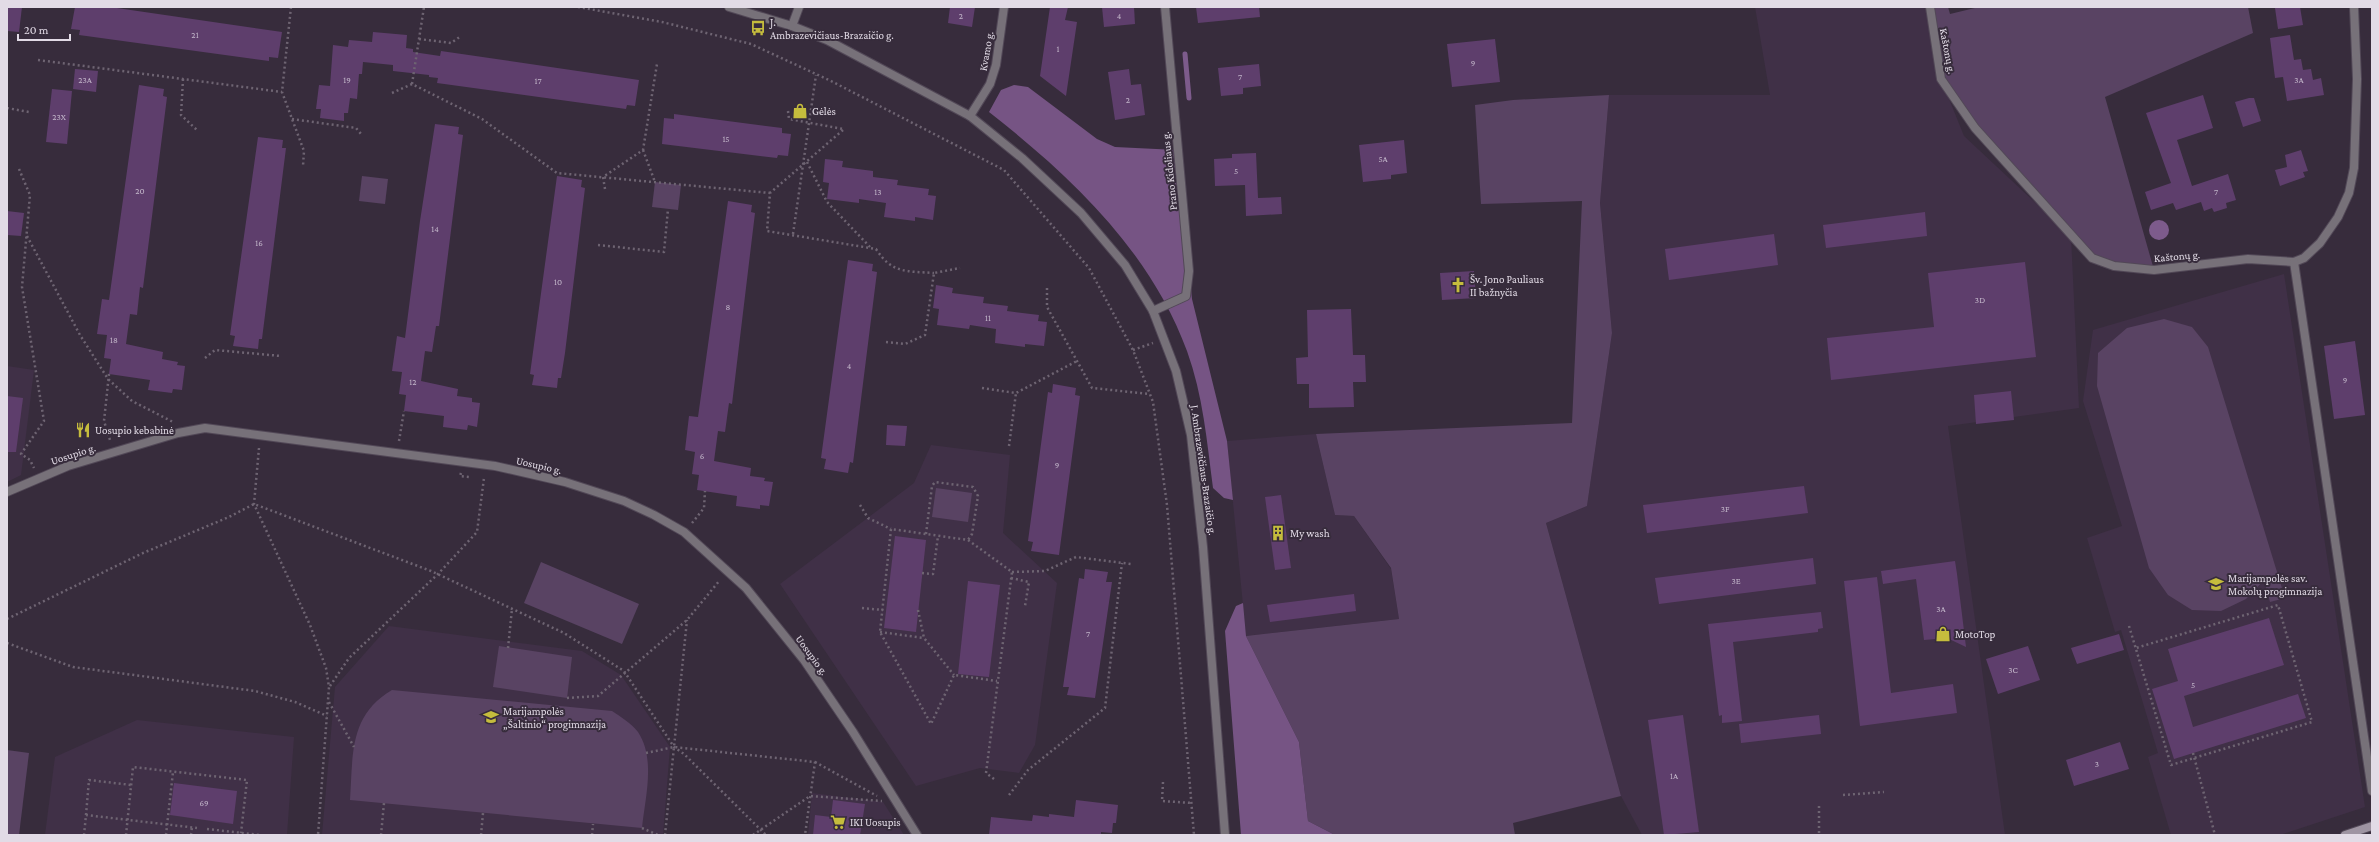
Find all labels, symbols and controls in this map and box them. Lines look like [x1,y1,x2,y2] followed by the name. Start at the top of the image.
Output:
[959,11,963,21] house number: 2
[1117,11,1122,21] house number: 4
[18,16,70,42] scale bar
[769,16,894,42] place label: J. Ambrazevičiaus-Brazaičio g.
[749,19,767,37] bus stop icon: J. Ambrazevičiaus-Brazaičio g.
[24,23,49,37] text: 20 m
[1937,27,1958,75] street label: Kaštonų g.
[191,30,199,40] house number: 21
[977,30,996,72] street label: Kvamo g.
[1057,44,1060,54] house number: 1
[1471,58,1476,68] house number: 9
[1238,72,1242,82] house number: 7
[78,75,93,85] house number: 23A
[343,75,351,85] house number: 19
[2294,75,2305,85] house number: 3A
[534,76,542,86] house number: 17
[1126,95,1130,105] house number: 2
[791,102,809,120] shop icon: Gėlės
[812,105,836,117] place label: Gėlės
[52,112,67,122] house number: 23X
[1159,131,1180,211] street label: Prano Kidoliaus g.
[722,134,730,144] house number: 15
[1378,154,1388,164] house number: 5A
[1234,166,1238,176] house number: 5
[135,186,145,196] house number: 20
[874,187,882,197] house number: 13
[2214,187,2218,197] house number: 7
[431,224,439,234] house number: 14
[255,238,263,248] house number: 16
[2154,248,2201,265] street label: Kaštonų g.
[1470,273,1544,299] place label: Šv. Jono Pauliaus II bažnyčia
[1449,276,1467,294] church icon: Šv. Jono Pauliaus II bažnyčia
[554,277,562,287] house number: 10
[1975,295,1985,305] house number: 3D
[726,302,731,312] house number: 8
[985,313,991,323] house number: 11
[110,335,118,345] house number: 18
[847,361,852,371] house number: 4
[2343,375,2348,385] house number: 9
[409,377,417,387] house number: 12
[1188,403,1219,536] street label: J. Ambrazevičiaus-Brazaičio g.
[74,421,92,439] restaurant icon: Uosupio kebabinė
[95,424,174,437] place label: Uosupio kebabinė
[49,441,97,468] street label: Uosupio g.
[700,451,705,461] house number: 6
[515,454,563,477] street label: Uosupio g.
[1055,460,1060,470] house number: 9
[1721,504,1730,514] house number: 3F
[1269,524,1287,542] building icon: My wash
[1290,527,1330,540] place label: My wash
[2228,572,2322,598] place label: Marijampolės sav. Mokolų progimnazija
[2207,575,2225,593] school or university icon: Marijampolės sav. Mokolų progimnazija
[1731,576,1741,586] house number: 3E
[1936,604,1947,614] house number: 3A
[1934,625,1952,643] shop icon: MotoTop
[1955,628,1996,641] place label: MotoTop
[1086,629,1090,639] house number: 7
[793,633,831,678] street label: Uosupio g.
[2008,665,2018,675] house number: 3C
[2191,680,2195,690] house number: 5
[503,705,606,731] place label: Marijampolės „Šaltinio“ progimnazija
[482,708,500,726] school or university icon: Marijampolės „Šaltinio“ progimnazija
[2095,759,2099,769] house number: 3
[1670,771,1679,781] house number: 1A
[200,798,209,808] house number: 69
[829,813,847,831] supermarket icon: IKI Uosupis
[850,816,901,829] place label: IKI Uosupis

